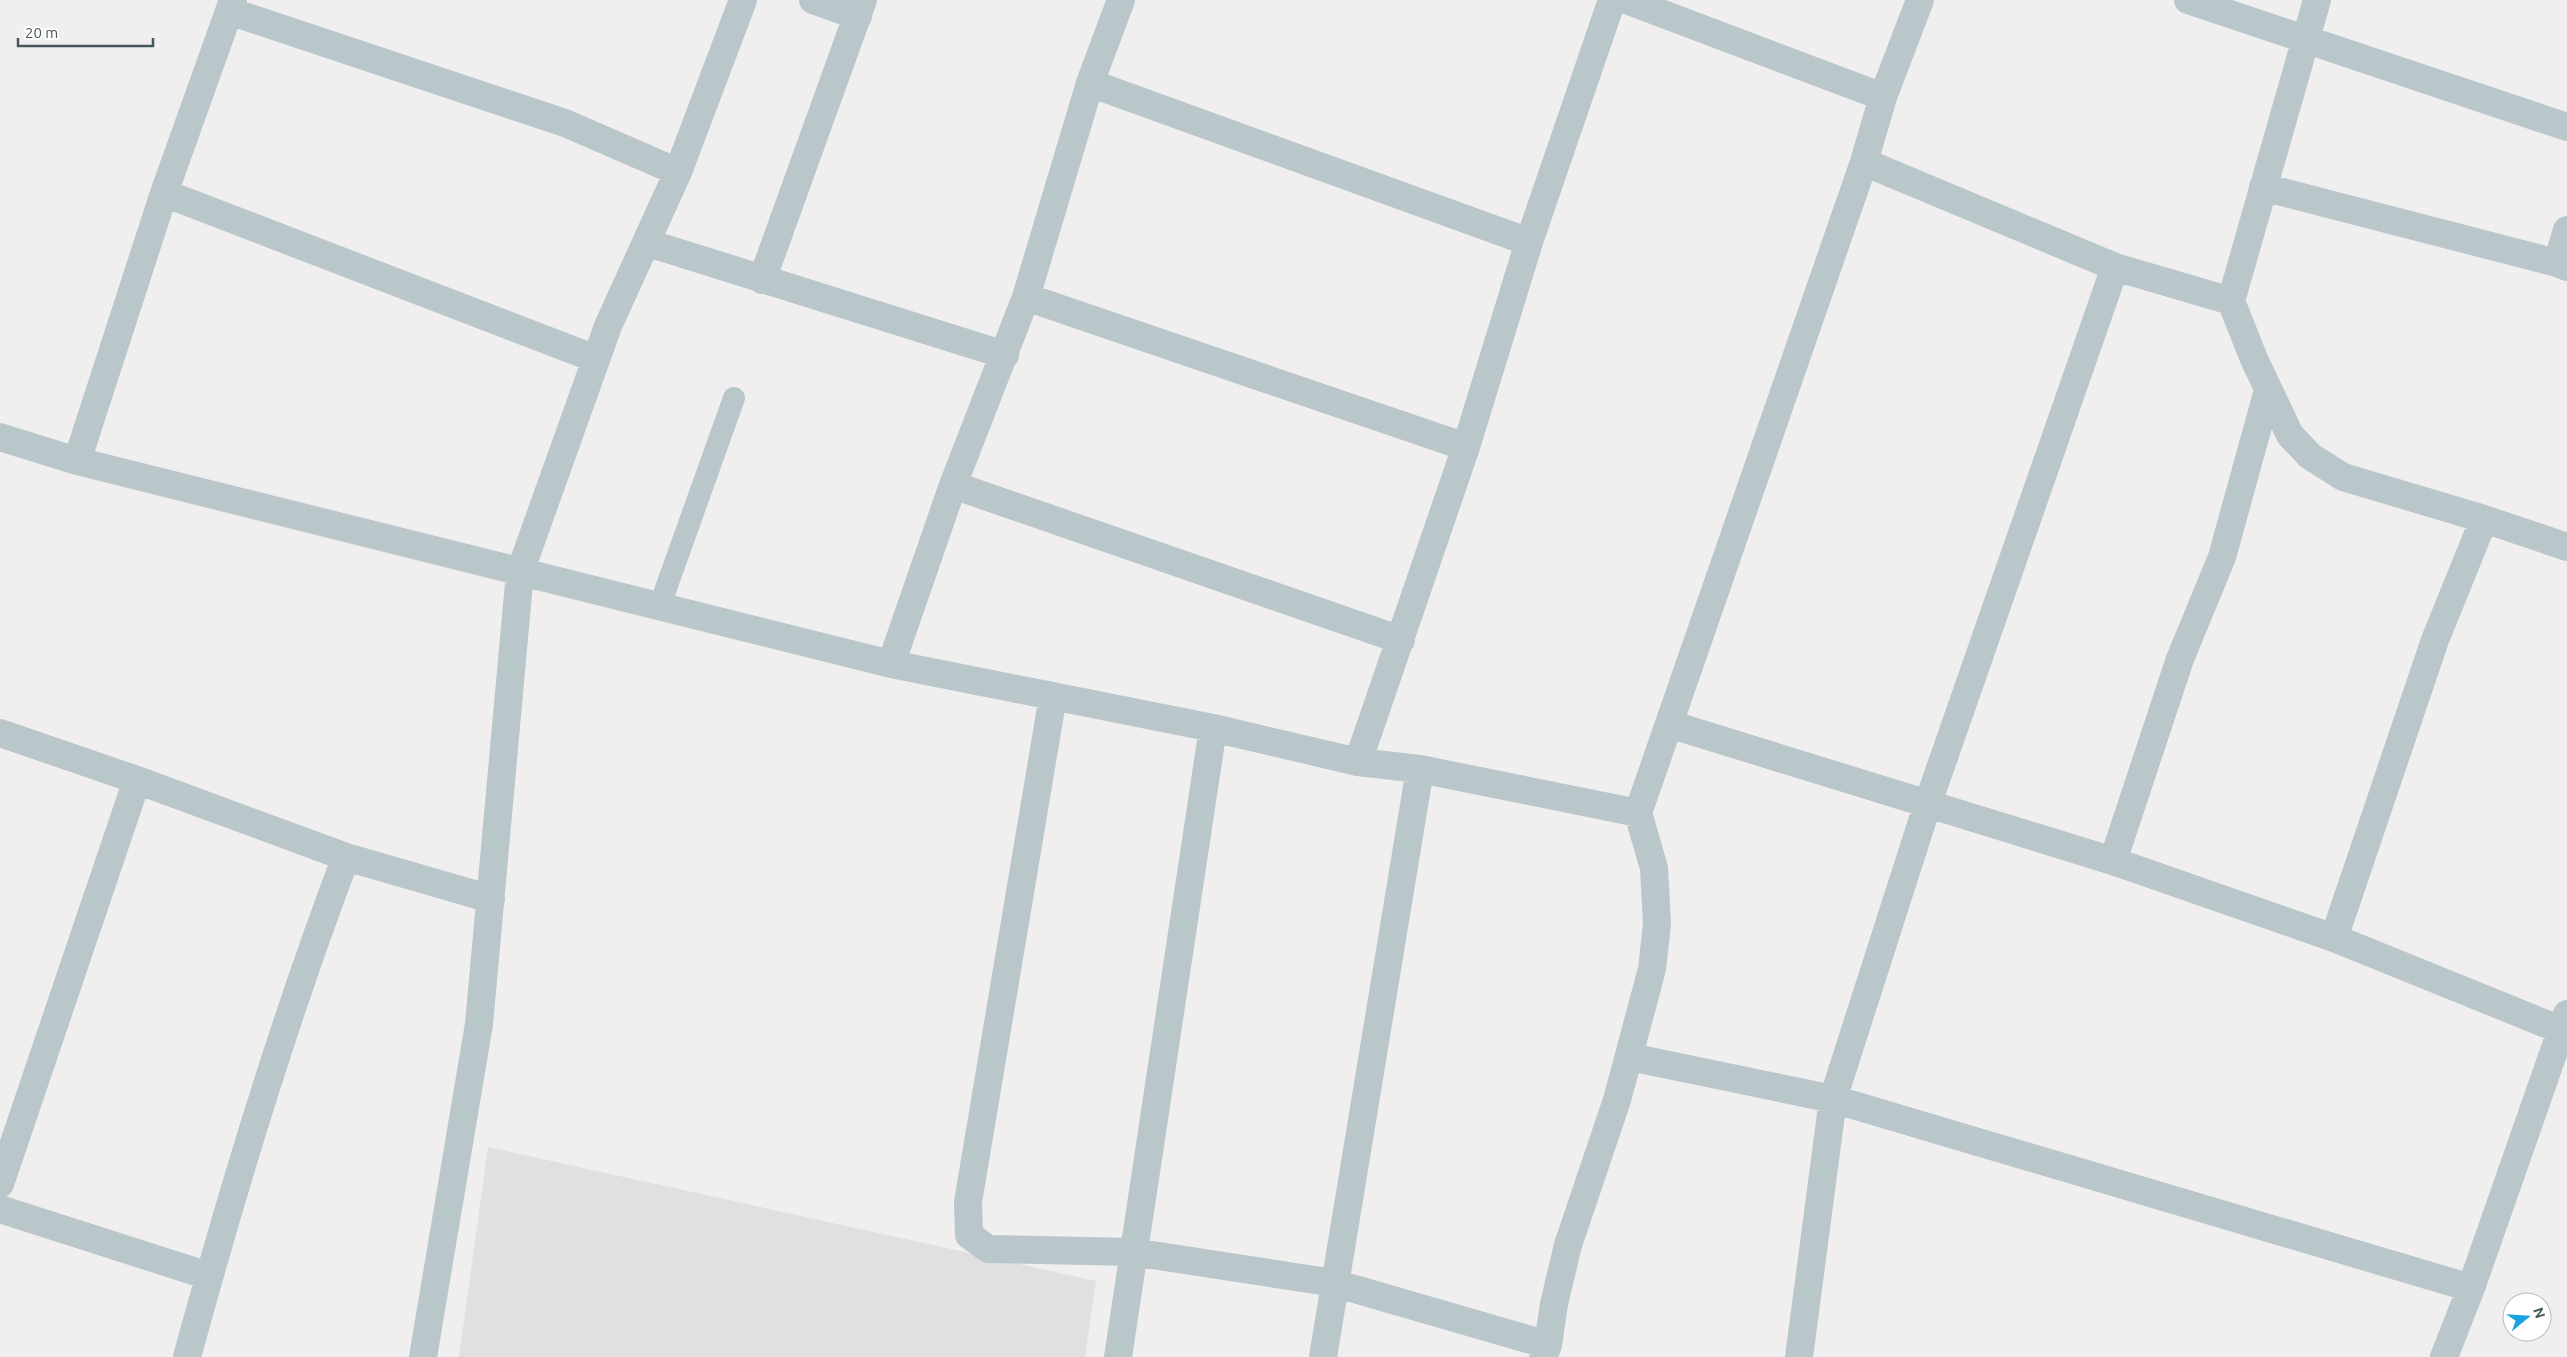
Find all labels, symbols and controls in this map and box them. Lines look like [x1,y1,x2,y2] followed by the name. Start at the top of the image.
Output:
[18,15,152,47] scale bar
[25,24,58,41] text: 20 m
[2502,1292,2552,1342] north arrow
[2530,1306,2549,1320] text: N

